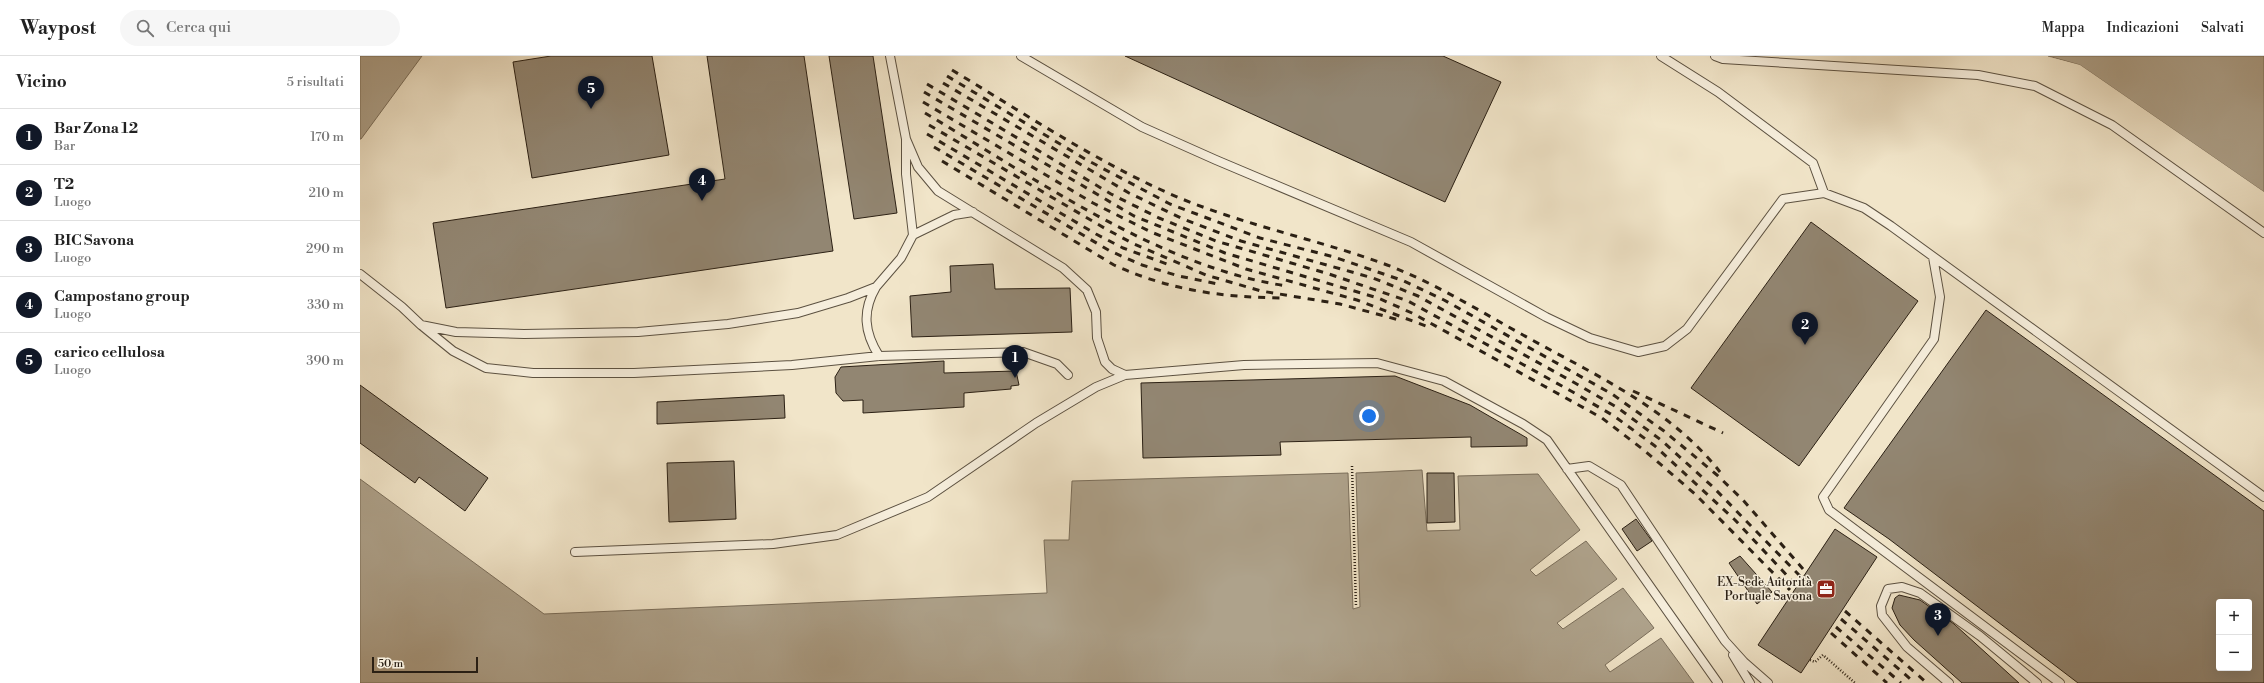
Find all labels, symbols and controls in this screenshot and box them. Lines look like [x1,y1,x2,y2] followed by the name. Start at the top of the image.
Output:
[120,10,400,46] search box
[20,16,96,40] text: Waypost
[134,17,156,39] icon: search
[166,18,231,37] text: Cerca qui
[2042,19,2084,37] text: Mappa
[2106,19,2179,37] text: Indicazioni
[2201,19,2244,37] text: Salvati
[16,71,67,93] text: Vicino
[287,74,344,90] text: 5 risultati
[578,76,604,109] pin: 5
[54,119,138,138] text: Bar Zona 12
[26,129,32,145] text: 1
[310,129,344,145] text: 170 m
[54,138,75,154] text: Bar
[689,168,715,201] pin: 4
[54,175,74,194] text: T2
[25,185,33,201] text: 2
[309,185,344,201] text: 210 m
[54,194,91,210] text: Luogo
[54,231,134,250] text: BIC Savona
[25,241,33,257] text: 3
[306,241,344,257] text: 290 m
[54,250,91,266] text: Luogo
[54,287,190,306] text: Campostano group
[25,297,33,313] text: 4
[307,297,344,313] text: 330 m
[54,306,91,322] text: Luogo
[1792,312,1818,345] pin: 2
[54,343,165,362] text: carico cellulosa
[1002,345,1028,378] pin: 1
[25,353,33,369] text: 5
[306,353,344,369] text: 390 m
[54,362,91,378] text: Luogo
[1359,406,1379,426] your location
[1717,575,1813,604] place label: EX-Sede Autorità Portuale Savona
[1815,578,1837,600] office icon: EX-Sede Autorità Portuale Savona
[2216,599,2252,671] map controls
[2216,599,2252,635] button: +
[1925,603,1951,636] pin: 3
[2216,635,2252,671] button: −
[372,655,478,674] scale bar
[378,657,403,671] text: 50 m

